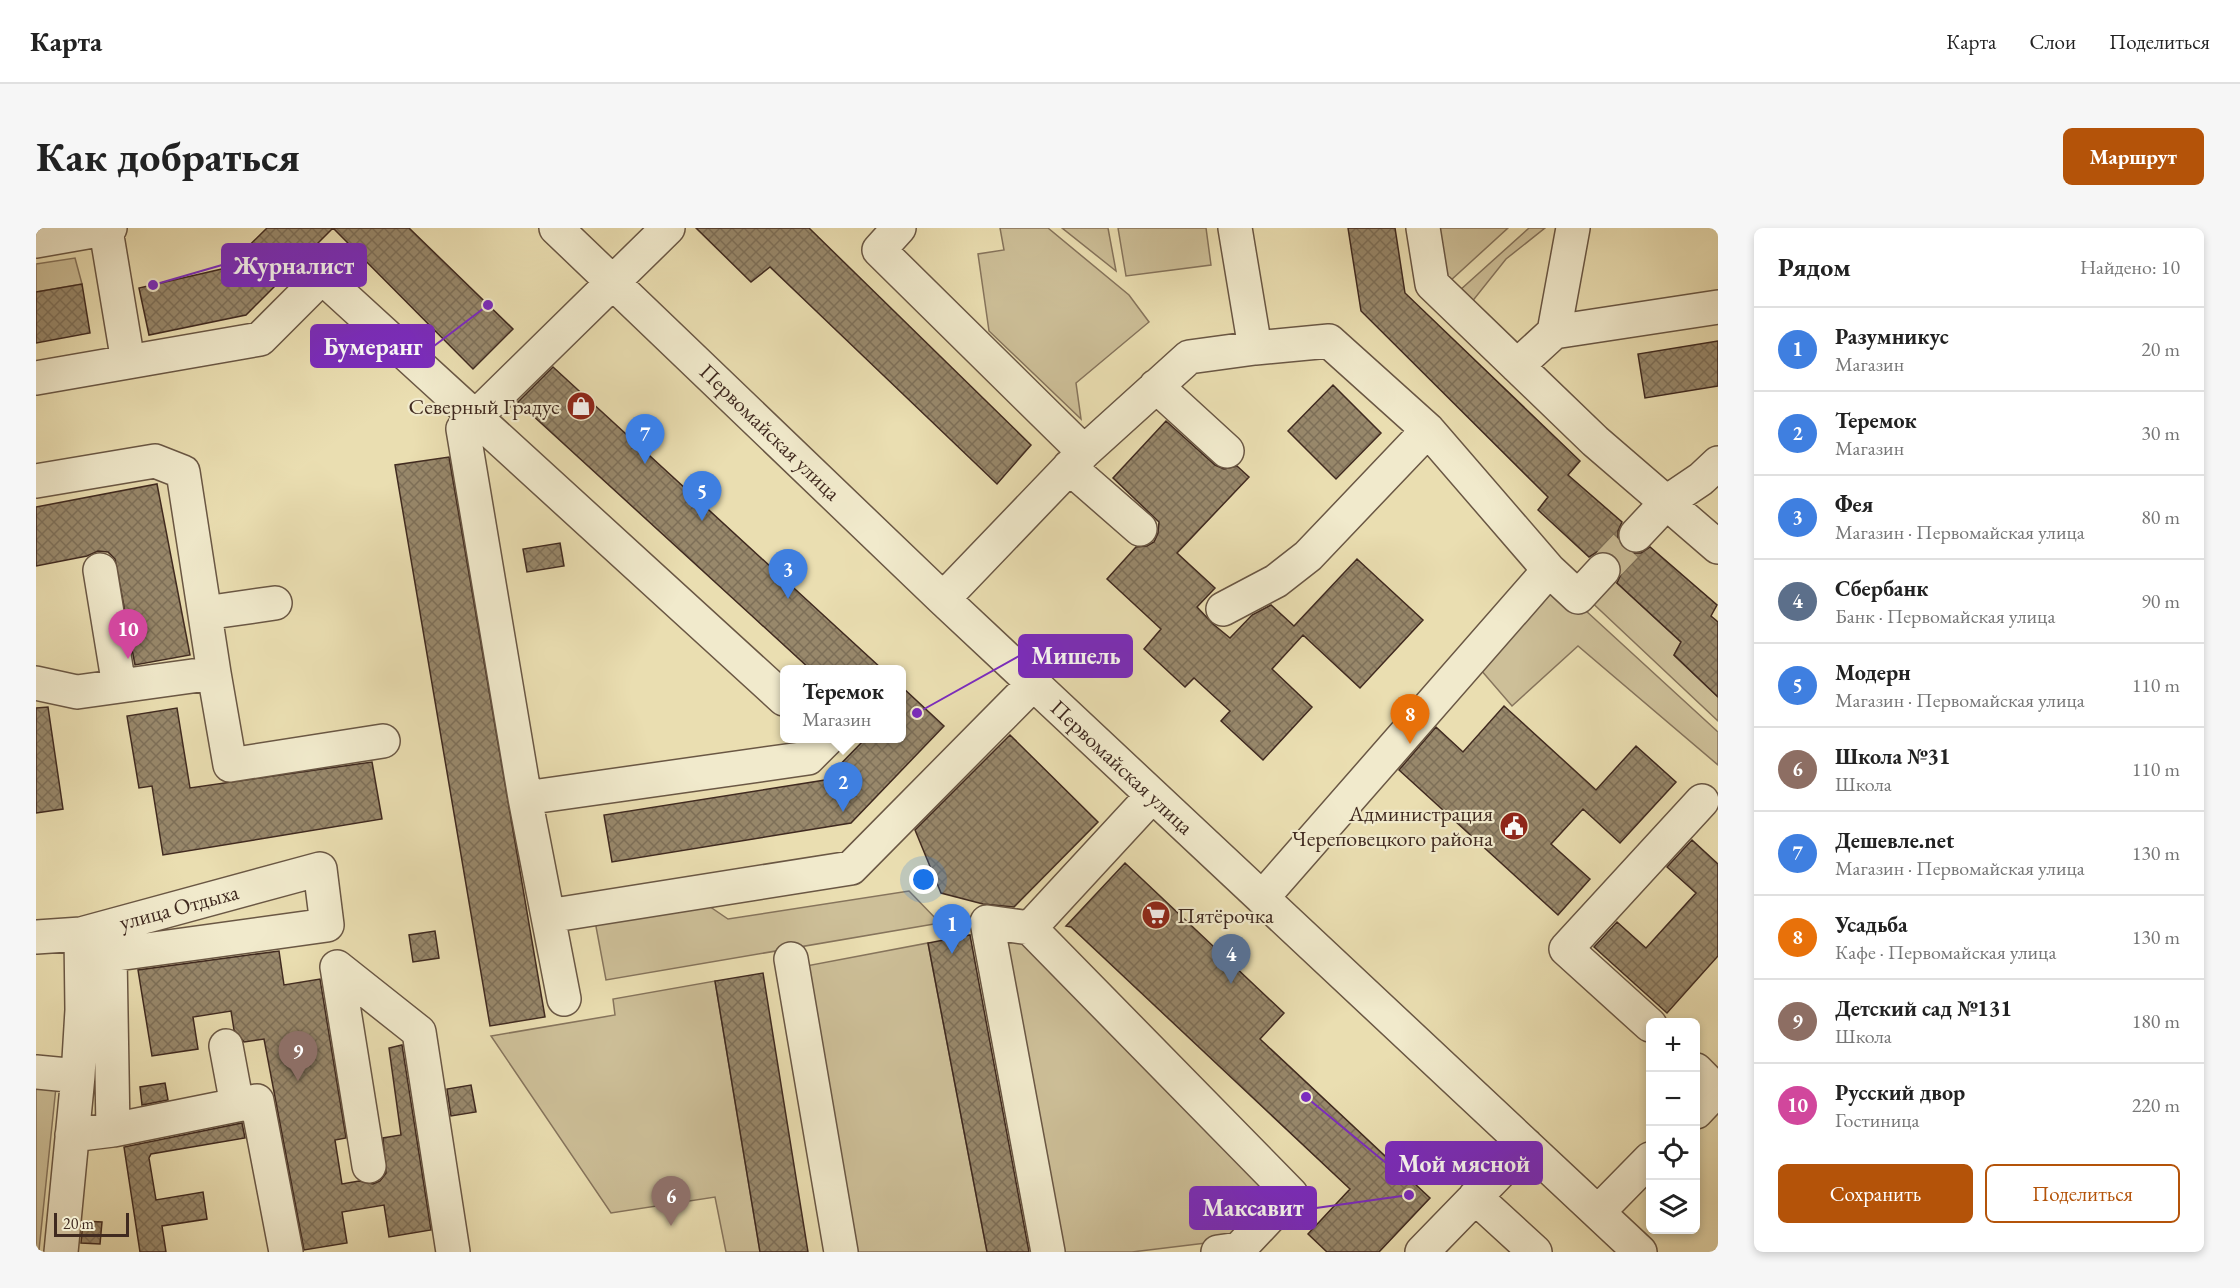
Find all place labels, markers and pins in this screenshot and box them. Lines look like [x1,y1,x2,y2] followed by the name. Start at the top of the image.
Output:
[222,244,366,286] callout: Журналист
[311,325,434,367] callout: Бумеранг
[565,390,597,422] shop icon: Северный Градус
[409,392,560,421] place label: Северный Градус
[626,414,664,464] pin: 7
[682,472,722,521] pin: 5
[768,550,807,599] pin: 3
[108,610,148,659] pin: 10
[1019,635,1132,677] callout: Мишель
[1390,694,1430,744] pin: 8
[824,762,862,812] pin: 2
[1292,799,1493,853] place label: Администрация Череповецкого района
[1498,810,1530,842] public building icon: Администрация Череповецкого района
[1140,899,1172,931] supermarket icon: Пятёрочка
[1177,901,1274,930] place label: Пятёрочка
[932,904,972,954] pin: 1
[1212,934,1250,984] pin: 4
[278,1032,318,1081] pin: 9
[1386,1142,1542,1184] callout: Мой мясной
[652,1176,690,1226] pin: 6
[1190,1187,1316,1229] callout: Максавит

